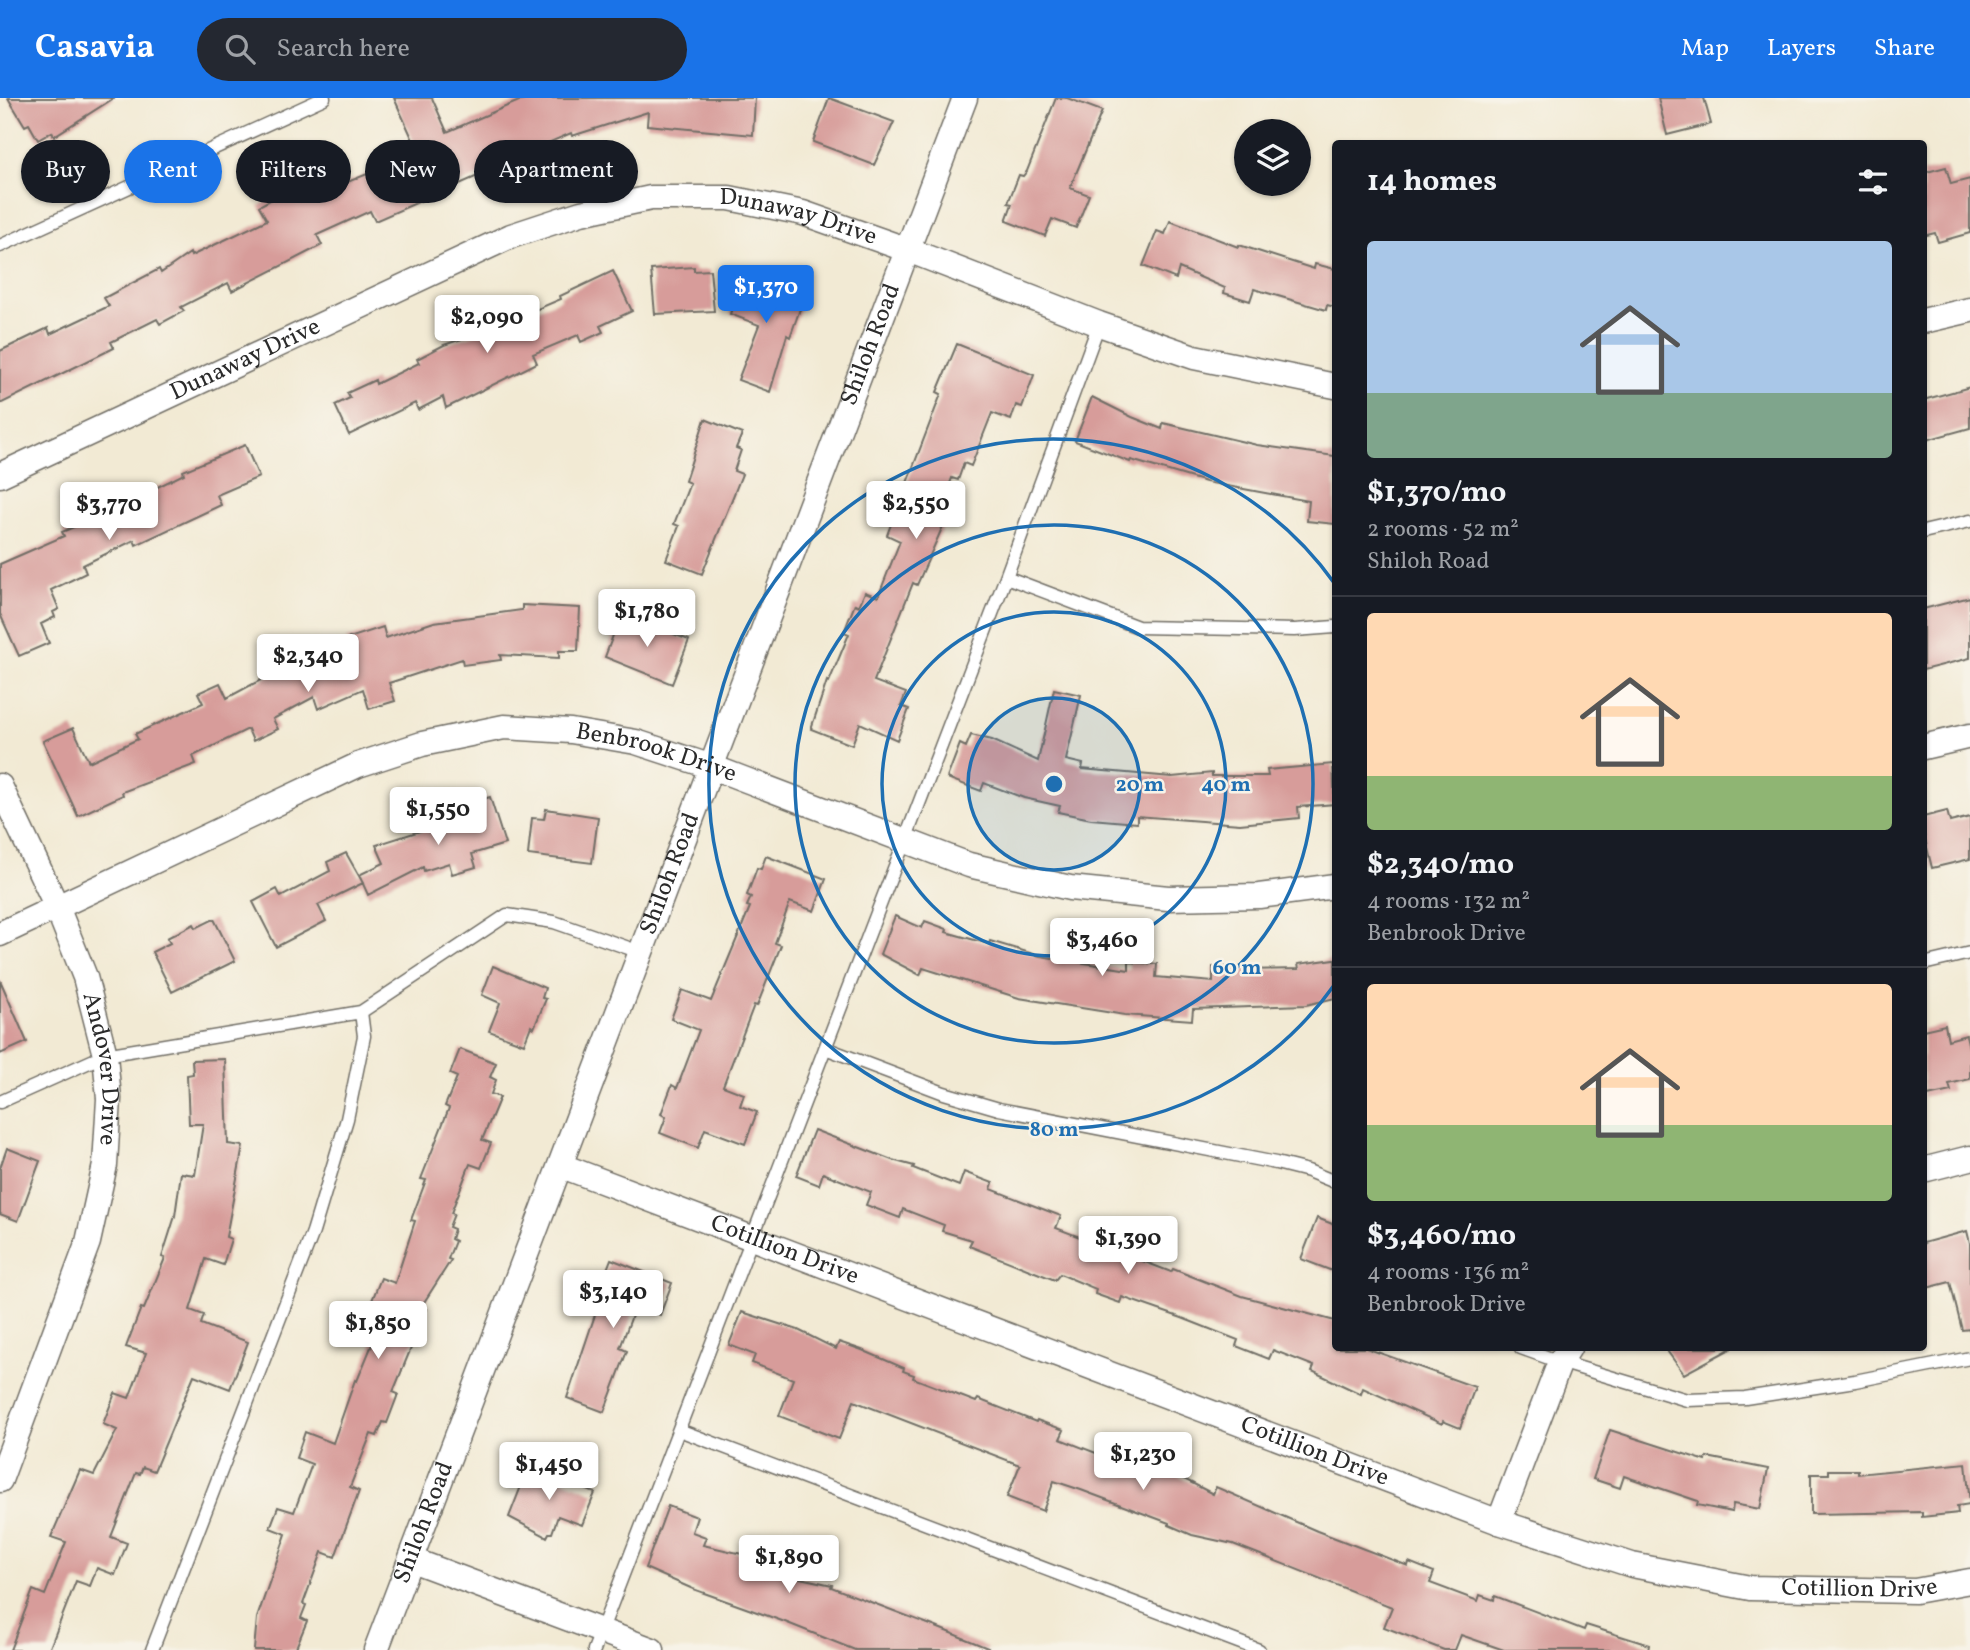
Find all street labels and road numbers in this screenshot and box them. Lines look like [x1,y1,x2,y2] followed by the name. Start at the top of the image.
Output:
[720,181,881,255] street label: Dunaway Drive
[833,279,910,411] street label: Shiloh Road
[165,310,326,410] street label: Dunaway Drive
[573,715,741,792] street label: Benbrook Drive
[632,808,709,940] street label: Shiloh Road
[73,989,126,1146] street label: Andover Drive
[705,1207,864,1294] street label: Cotillion Drive
[1235,1408,1394,1496] street label: Cotillion Drive
[386,1457,463,1589] street label: Shiloh Road
[1781,1570,1940,1608] street label: Cotillion Drive

